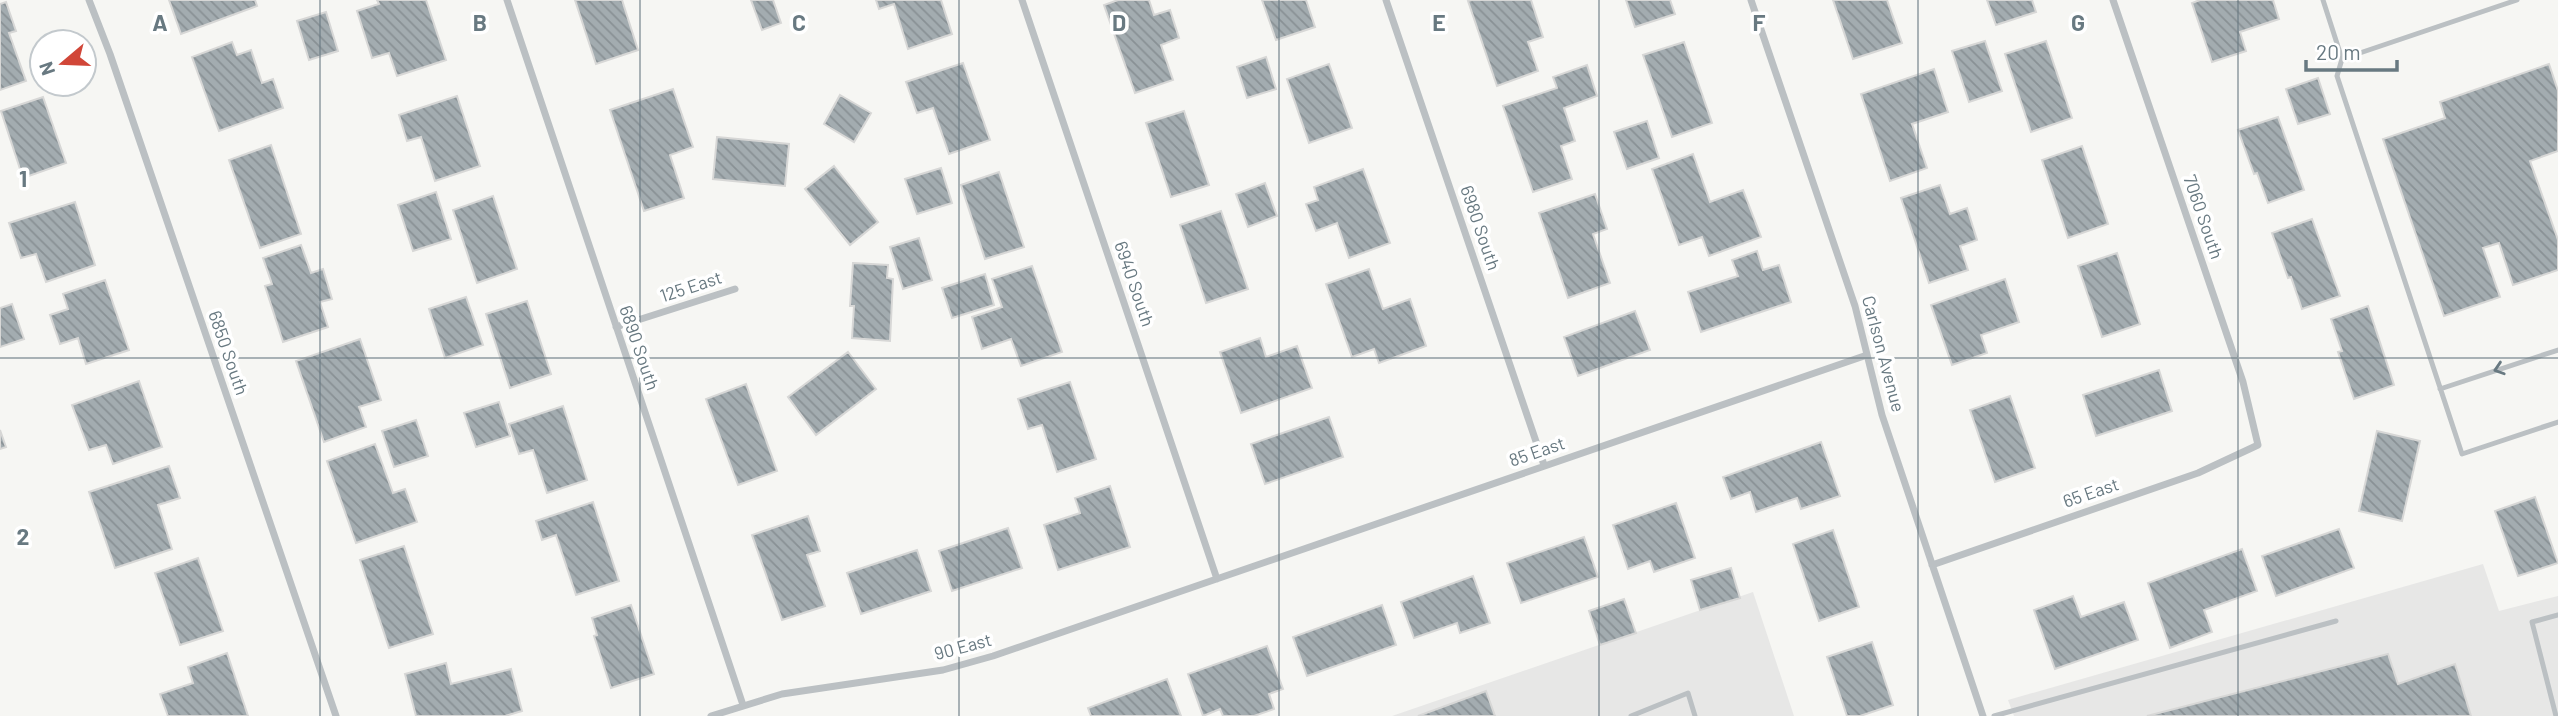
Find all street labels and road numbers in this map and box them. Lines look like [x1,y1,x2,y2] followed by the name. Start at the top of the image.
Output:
[2179,172,2229,262] street label: 7060 South
[1456,182,1506,273] street label: 6980 South
[1110,238,1160,329] street label: 6940 South
[657,266,725,306] street label: 125 East
[1858,293,1910,414] street label: Carlson Avenue
[615,302,665,393] street label: 6890 South
[204,308,254,398] street label: 6850 South
[1506,431,1567,471] street label: 85 East
[2060,472,2121,512] street label: 65 East
[932,628,994,664] street label: 90 East

